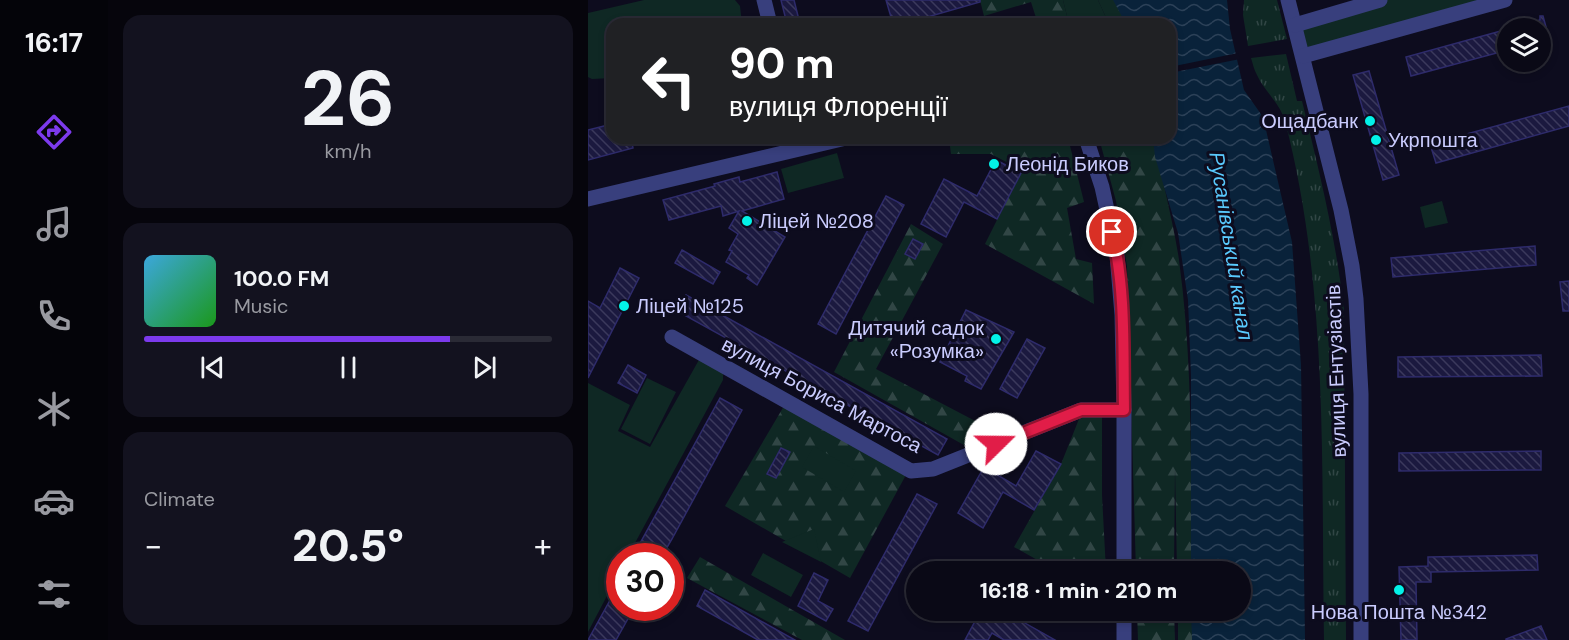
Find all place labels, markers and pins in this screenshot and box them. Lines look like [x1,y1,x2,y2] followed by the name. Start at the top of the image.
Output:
[1261,108,1358,134] place label: Ощадбанк
[1363,114,1377,128] marker: Ощадбанк
[1388,127,1479,153] place label: Укрпошта
[1369,133,1383,147] marker: Укрпошта
[1006,151,1129,177] place label: Леонід Биков
[987,157,1001,171] marker: Леонід Биков
[1086,206,1137,257] pin
[759,208,874,234] place label: Ліцей №208
[740,214,754,228] marker: Ліцей №208
[636,293,744,319] place label: Ліцей №125
[617,299,631,313] marker: Ліцей №125
[849,315,984,364] place label: Дитячий садок «Розумка»
[989,332,1003,346] marker: Дитячий садок «Розумка»
[1392,583,1406,597] marker: Нова Пошта №342
[1311,599,1487,625] place label: Нова Пошта №342

